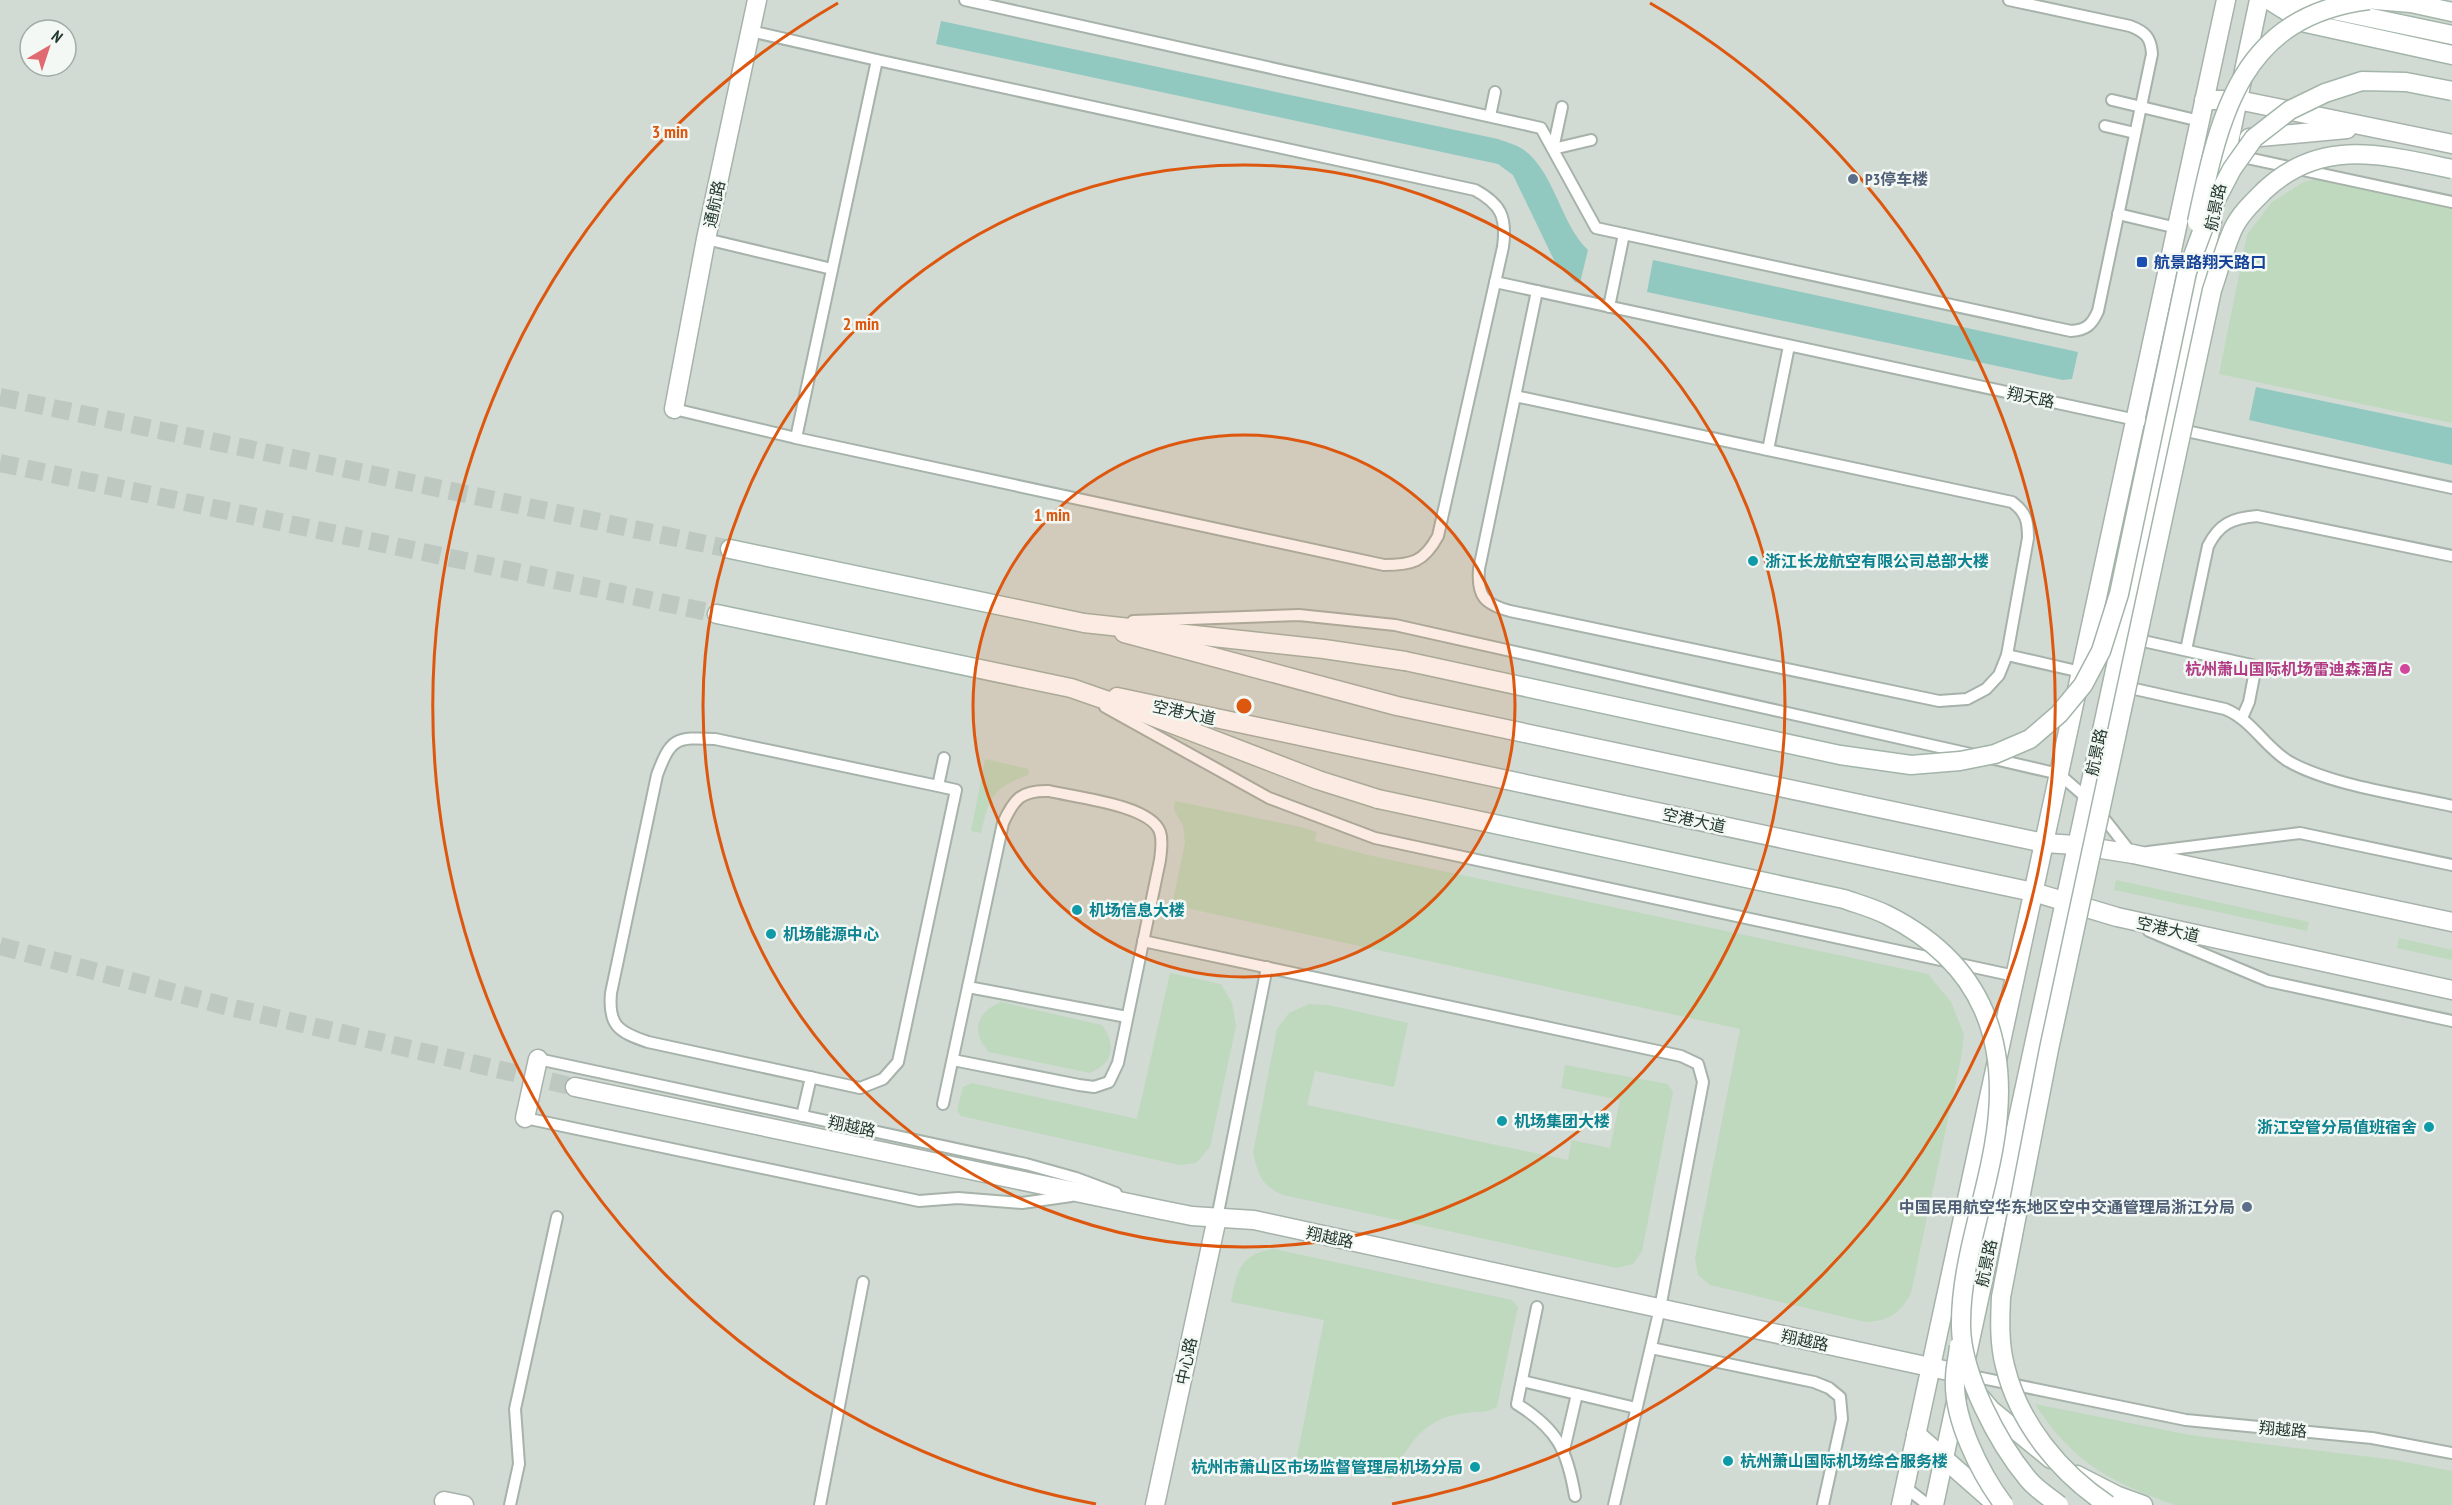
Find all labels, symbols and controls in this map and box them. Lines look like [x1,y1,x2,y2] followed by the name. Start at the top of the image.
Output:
[18,18,78,78] north arrow
[48,26,67,47] text: N
[652,120,688,143] text: 3 min
[1865,169,1928,189] place label: P3停车楼
[1846,172,1860,186] marker: P3停车楼
[699,178,729,230] street label: 通航路
[2200,181,2230,233] street label: 航景路
[2154,252,2266,272] place label: 航景路翔天路口
[2135,255,2149,269] marker: 航景路翔天路口
[843,312,879,335] text: 2 min
[2005,382,2057,412] street label: 翔天路
[1034,503,1070,526] text: 1 min
[1765,551,1989,571] place label: 浙江长龙航空有限公司总部大楼
[1746,554,1760,568] marker: 浙江长龙航空有限公司总部大楼
[2185,659,2393,679] place label: 杭州萧山国际机场雷迪森酒店
[2398,662,2412,676] marker: 杭州萧山国际机场雷迪森酒店
[1151,696,1217,728] street label: 空港大道
[1234,696,1254,716] centre of rings
[2081,726,2111,778] street label: 航景路
[1661,804,1727,836] street label: 空港大道
[1089,900,1185,920] place label: 机场信息大楼
[1070,903,1084,917] marker: 机场信息大楼
[2135,912,2201,946] street label: 空港大道
[783,924,879,944] place label: 机场能源中心
[764,927,778,941] marker: 机场能源中心
[826,1111,878,1141] street label: 翔越路
[1514,1111,1610,1131] place label: 机场集团大楼
[1495,1114,1509,1128] marker: 机场集团大楼
[2257,1117,2417,1137] place label: 浙江空管分局值班宿舍
[2422,1120,2436,1134] marker: 浙江空管分局值班宿舍
[1899,1197,2235,1217] place label: 中国民用航空华东地区空中交通管理局浙江分局
[2240,1200,2254,1214] marker: 中国民用航空华东地区空中交通管理局浙江分局
[1304,1222,1356,1252] street label: 翔越路
[1971,1237,2001,1289] street label: 航景路
[1779,1325,1831,1355] street label: 翔越路
[1171,1335,1201,1387] street label: 中心路
[2258,1417,2308,1441] street label: 翔越路
[1740,1451,1948,1471] place label: 杭州萧山国际机场综合服务楼
[1721,1454,1735,1468] marker: 杭州萧山国际机场综合服务楼
[1191,1457,1463,1477] place label: 杭州市萧山区市场监督管理局机场分局
[1468,1460,1482,1474] marker: 杭州市萧山区市场监督管理局机场分局

